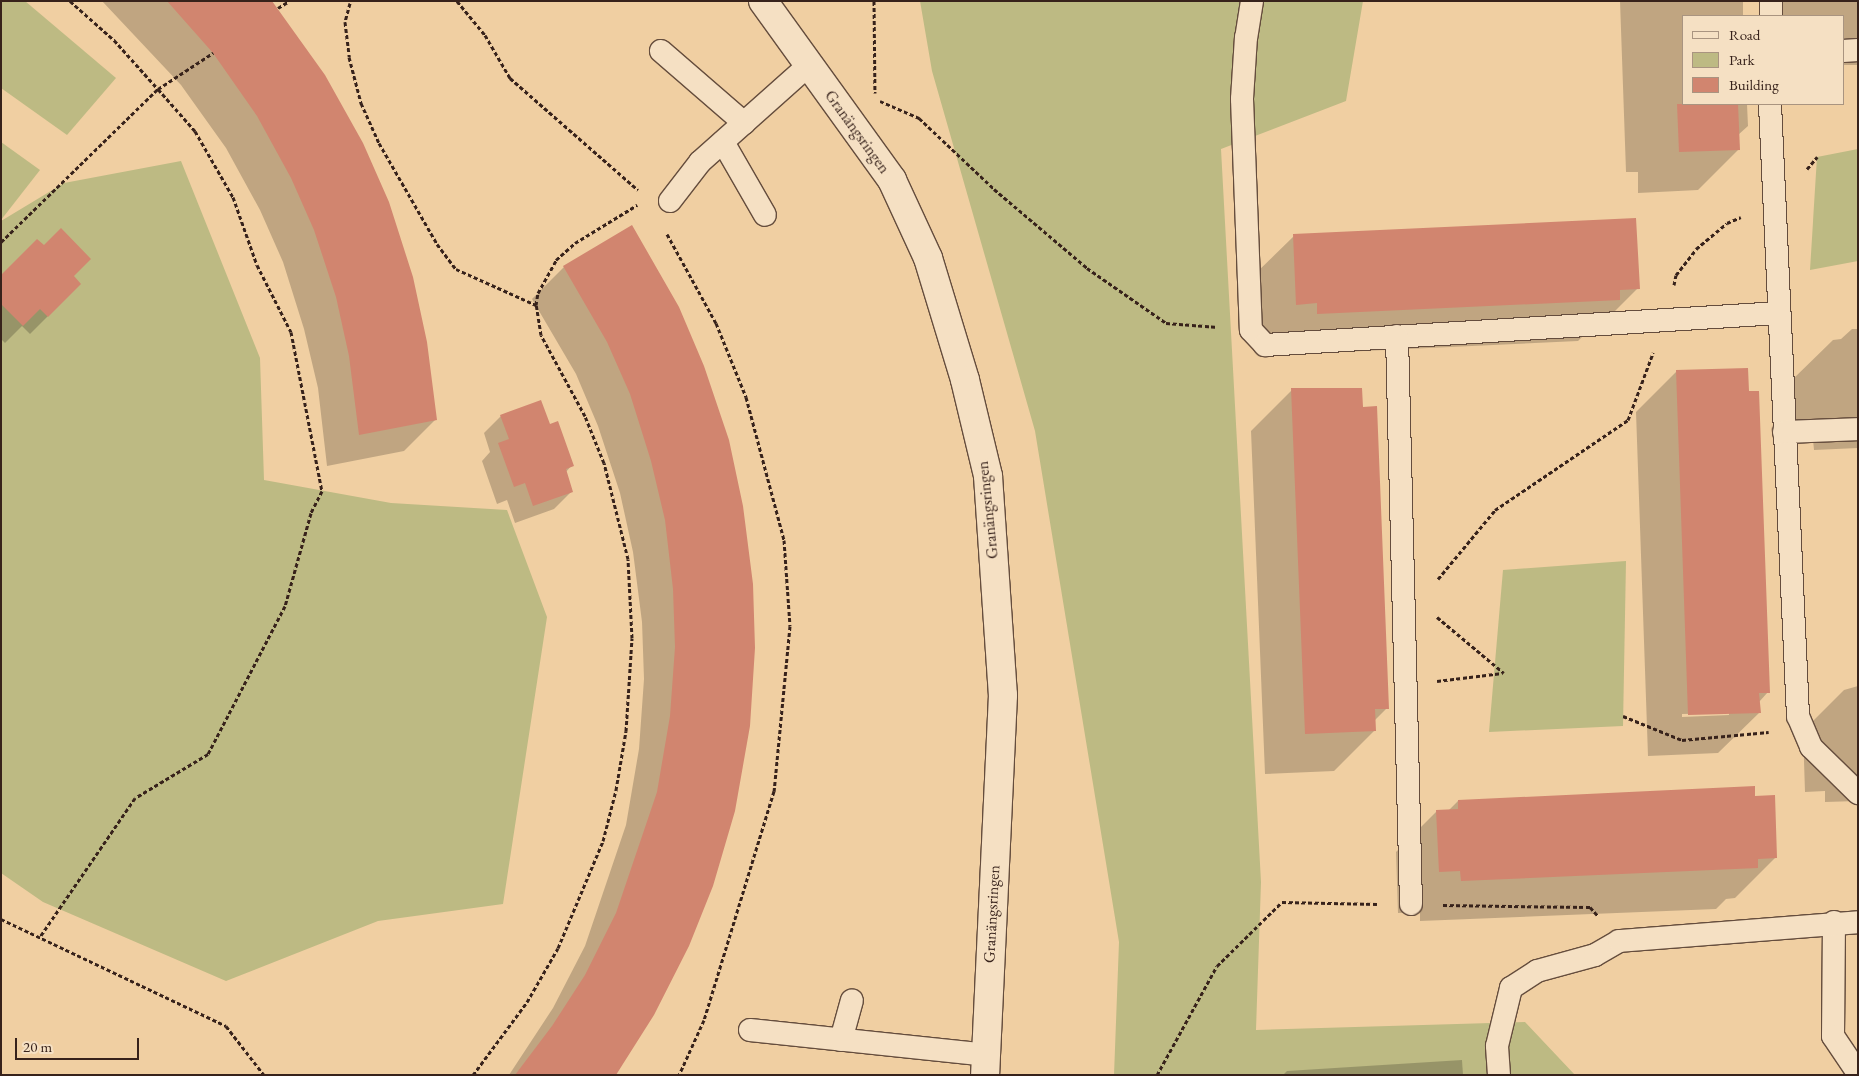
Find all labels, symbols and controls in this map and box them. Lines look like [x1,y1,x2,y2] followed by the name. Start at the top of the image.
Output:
[1682,15,1844,105] legend
[1729,25,1760,44] text: Road
[1729,50,1755,69] text: Park
[1729,75,1779,94] text: Building
[820,87,894,177] street label: Granängsringen
[973,460,1003,560] street label: Granängsringen
[980,864,1004,964] street label: Granängsringen
[18,1028,141,1060] scale bar
[23,1037,52,1056] text: 20 m

